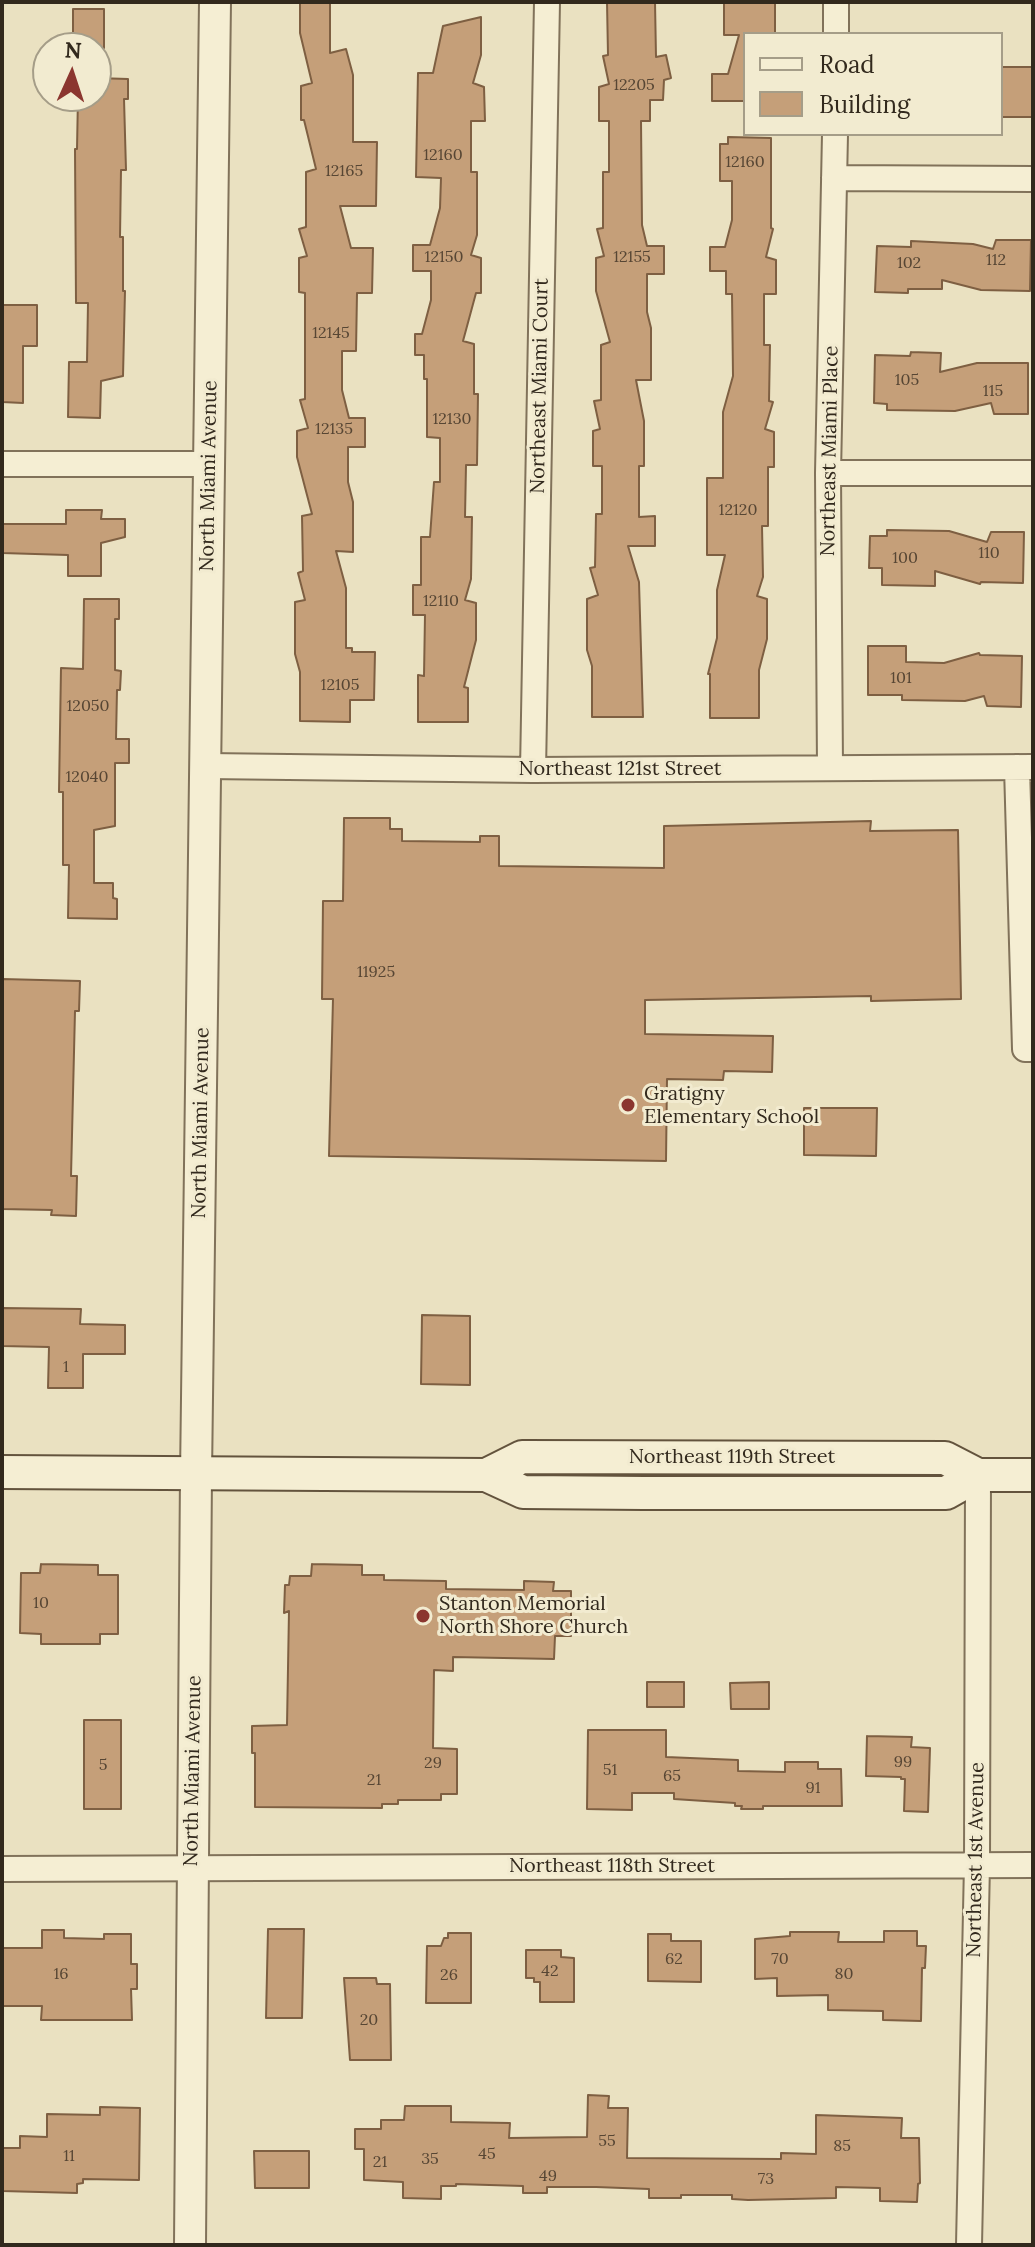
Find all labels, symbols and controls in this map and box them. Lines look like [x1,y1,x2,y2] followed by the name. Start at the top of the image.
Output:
[32,32,112,112] north arrow
[743,32,1003,136] legend
[64,36,82,64] text: N
[819,49,875,80] text: Road
[613,75,655,95] house number: 12205
[819,89,910,120] text: Building
[423,145,463,165] house number: 12160
[725,152,765,172] house number: 12160
[325,161,363,181] house number: 12165
[425,247,463,267] house number: 12150
[613,247,651,267] house number: 12155
[986,250,1006,270] house number: 112
[897,253,921,273] house number: 102
[526,278,554,494] street label: Northeast Miami Court
[312,323,350,343] house number: 12145
[816,345,844,557] street label: Northeast Miami Place
[895,370,919,390] house number: 105
[195,380,223,572] street label: North Miami Avenue
[983,381,1003,401] house number: 115
[432,409,472,429] house number: 12130
[315,419,353,439] house number: 12135
[719,500,757,520] house number: 12120
[978,543,1000,563] house number: 110
[892,548,918,568] house number: 100
[423,591,459,611] house number: 12110
[890,668,912,688] house number: 101
[321,675,359,695] house number: 12105
[66,696,110,716] house number: 12050
[519,757,721,781] street label: Northeast 121st Street
[66,767,108,787] house number: 12040
[357,962,395,982] house number: 11925
[187,1027,215,1219] street label: North Miami Avenue
[644,1082,819,1129] place label: Gratigny Elementary School
[619,1096,637,1114] marker: Gratigny Elementary School
[63,1357,69,1377] house number: 1
[629,1445,835,1469] street label: Northeast 119th Street
[439,1592,628,1639] place label: Stanton Memorial North Shore Church
[33,1593,49,1613] house number: 10
[414,1607,432,1625] marker: Stanton Memorial North Shore Church
[179,1675,207,1867] street label: North Miami Avenue
[894,1752,912,1772] house number: 99
[424,1753,442,1773] house number: 29
[99,1755,107,1775] house number: 5
[603,1760,617,1780] house number: 51
[962,1762,990,1958] street label: Northeast 1st Avenue
[663,1766,681,1786] house number: 65
[367,1770,381,1790] house number: 21
[805,1778,821,1798] house number: 91
[509,1854,715,1878] street label: Northeast 118th Street
[665,1949,683,1969] house number: 62
[771,1949,789,1969] house number: 70
[541,1961,559,1981] house number: 42
[53,1964,69,1984] house number: 16
[835,1964,853,1984] house number: 80
[440,1965,458,1985] house number: 26
[360,2010,378,2030] house number: 20
[598,2131,616,2151] house number: 55
[833,2136,851,2156] house number: 85
[478,2144,496,2164] house number: 45
[63,2146,75,2166] house number: 11
[421,2149,439,2169] house number: 35
[373,2152,387,2172] house number: 21
[539,2166,557,2186] house number: 49
[758,2169,774,2189] house number: 73

